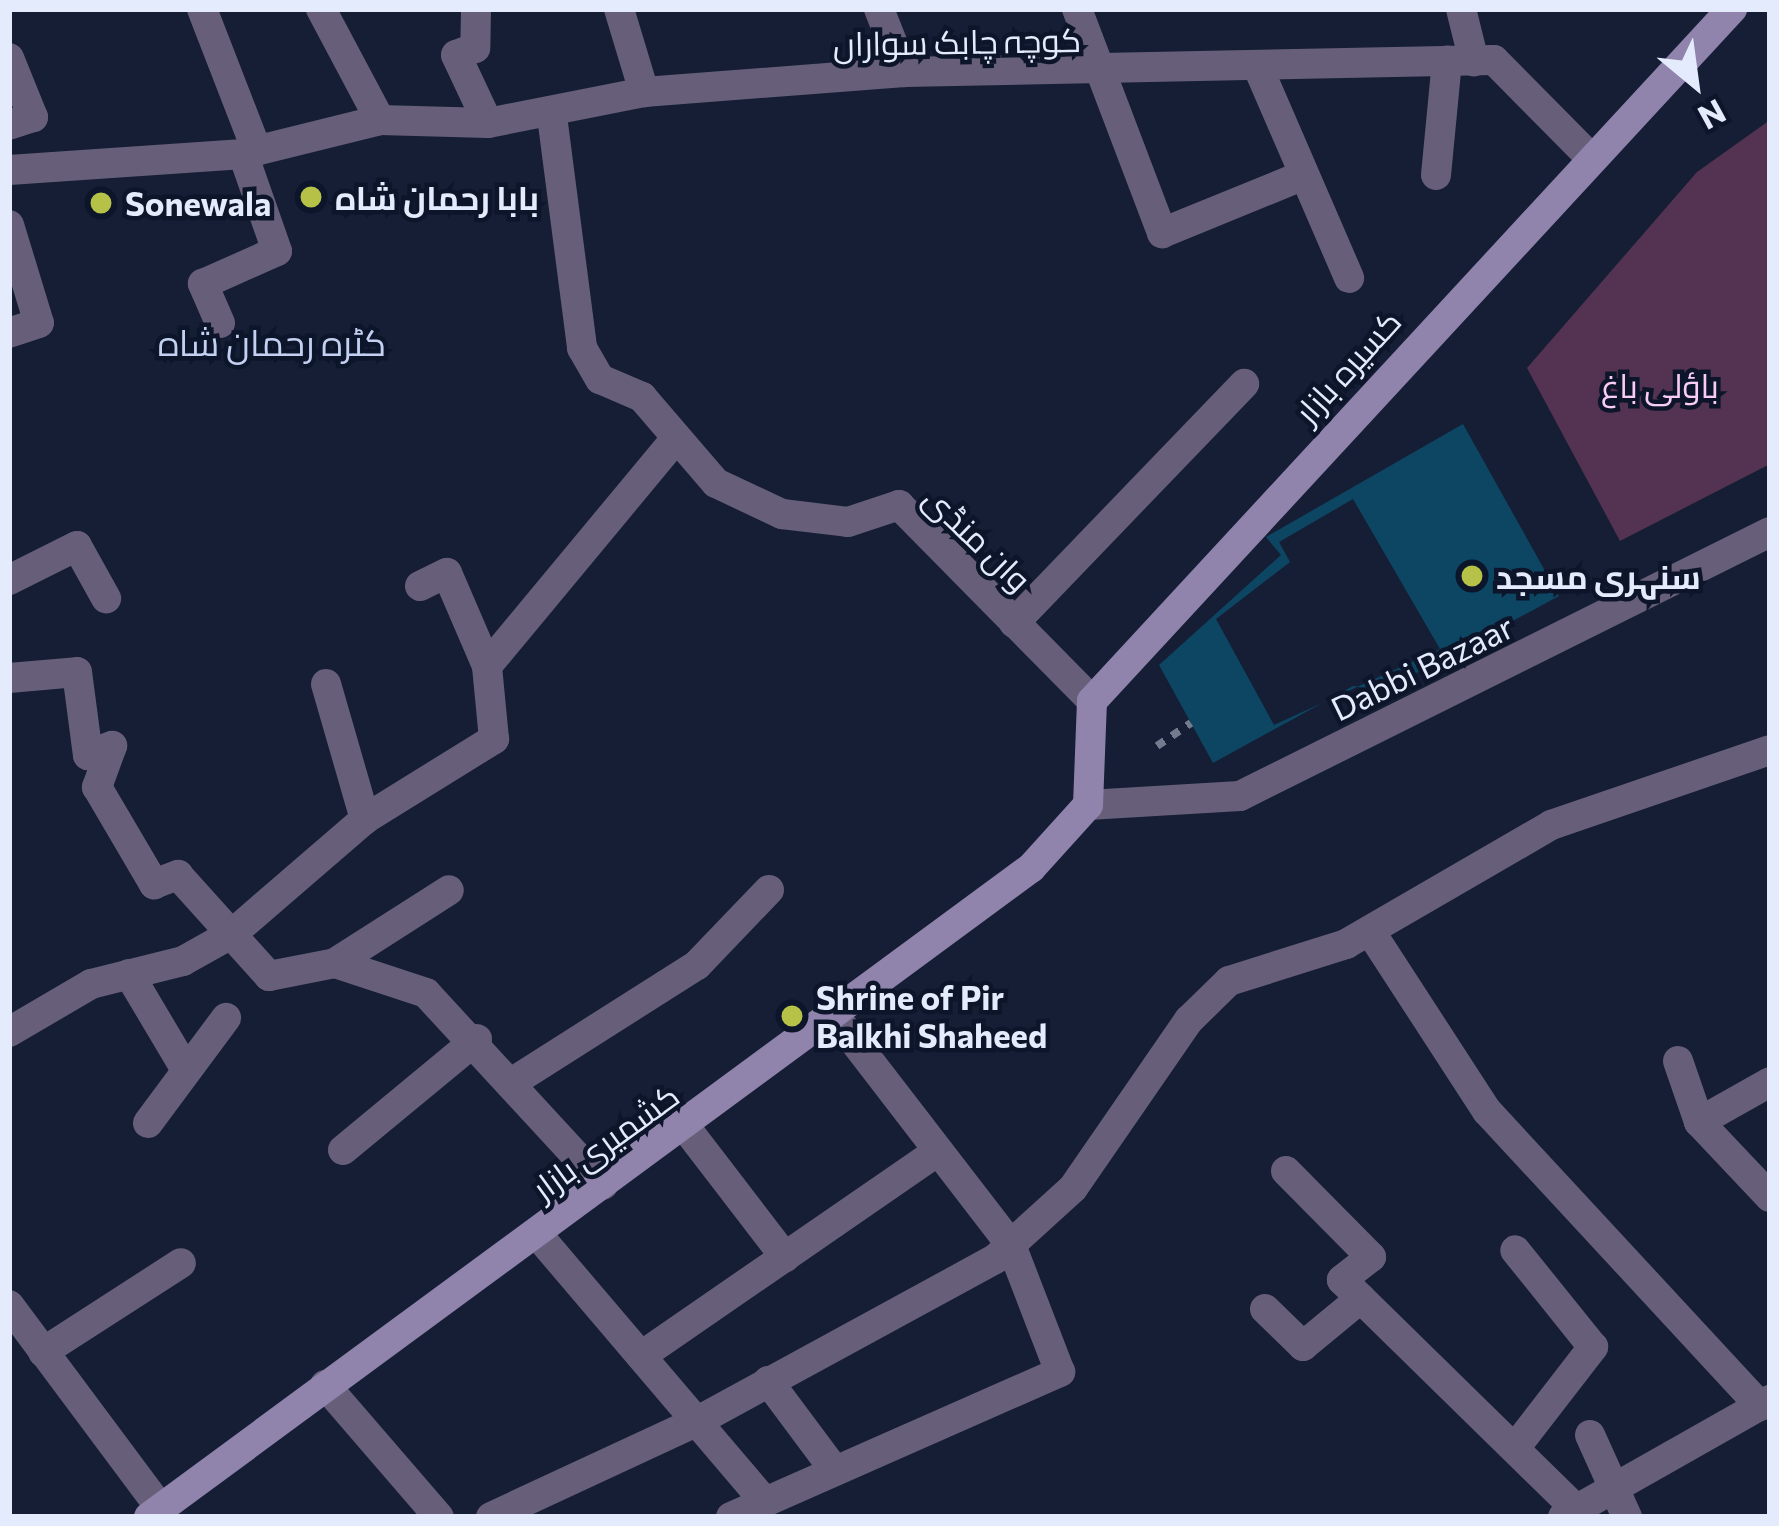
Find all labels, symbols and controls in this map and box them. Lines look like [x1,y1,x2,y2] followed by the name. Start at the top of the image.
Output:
[833,19,1081,63] street label: کوچہ چابک سواراں
[1635,24,1755,144] north arrow
[1692,92,1733,140] text: N
[335,177,539,217] place label: بابا رحمان شاہ
[125,183,271,223] place label: Sonewala
[298,184,324,210] marker: بابا رحمان شاہ
[88,190,114,216] marker: Sonewala
[1286,301,1408,431] street label: کسیرہ بازار
[158,320,386,364] district label: کٹرہ رحمان شاہ
[1601,365,1719,405] park label: باؤلی باغ
[916,477,1040,599] street label: وان منڈی
[1496,556,1701,596] place label: سنہری مسجد
[1459,563,1485,589] marker: سنہری مسجد
[1324,606,1520,728] street label: Dabbi Bazaar
[816,977,1047,1055] place label: Shrine of Pir Balkhi Shaheed
[779,1003,805,1029] marker: Shrine of Pir Balkhi Shaheed
[524,1075,686,1207] street label: کشمیری بازار

